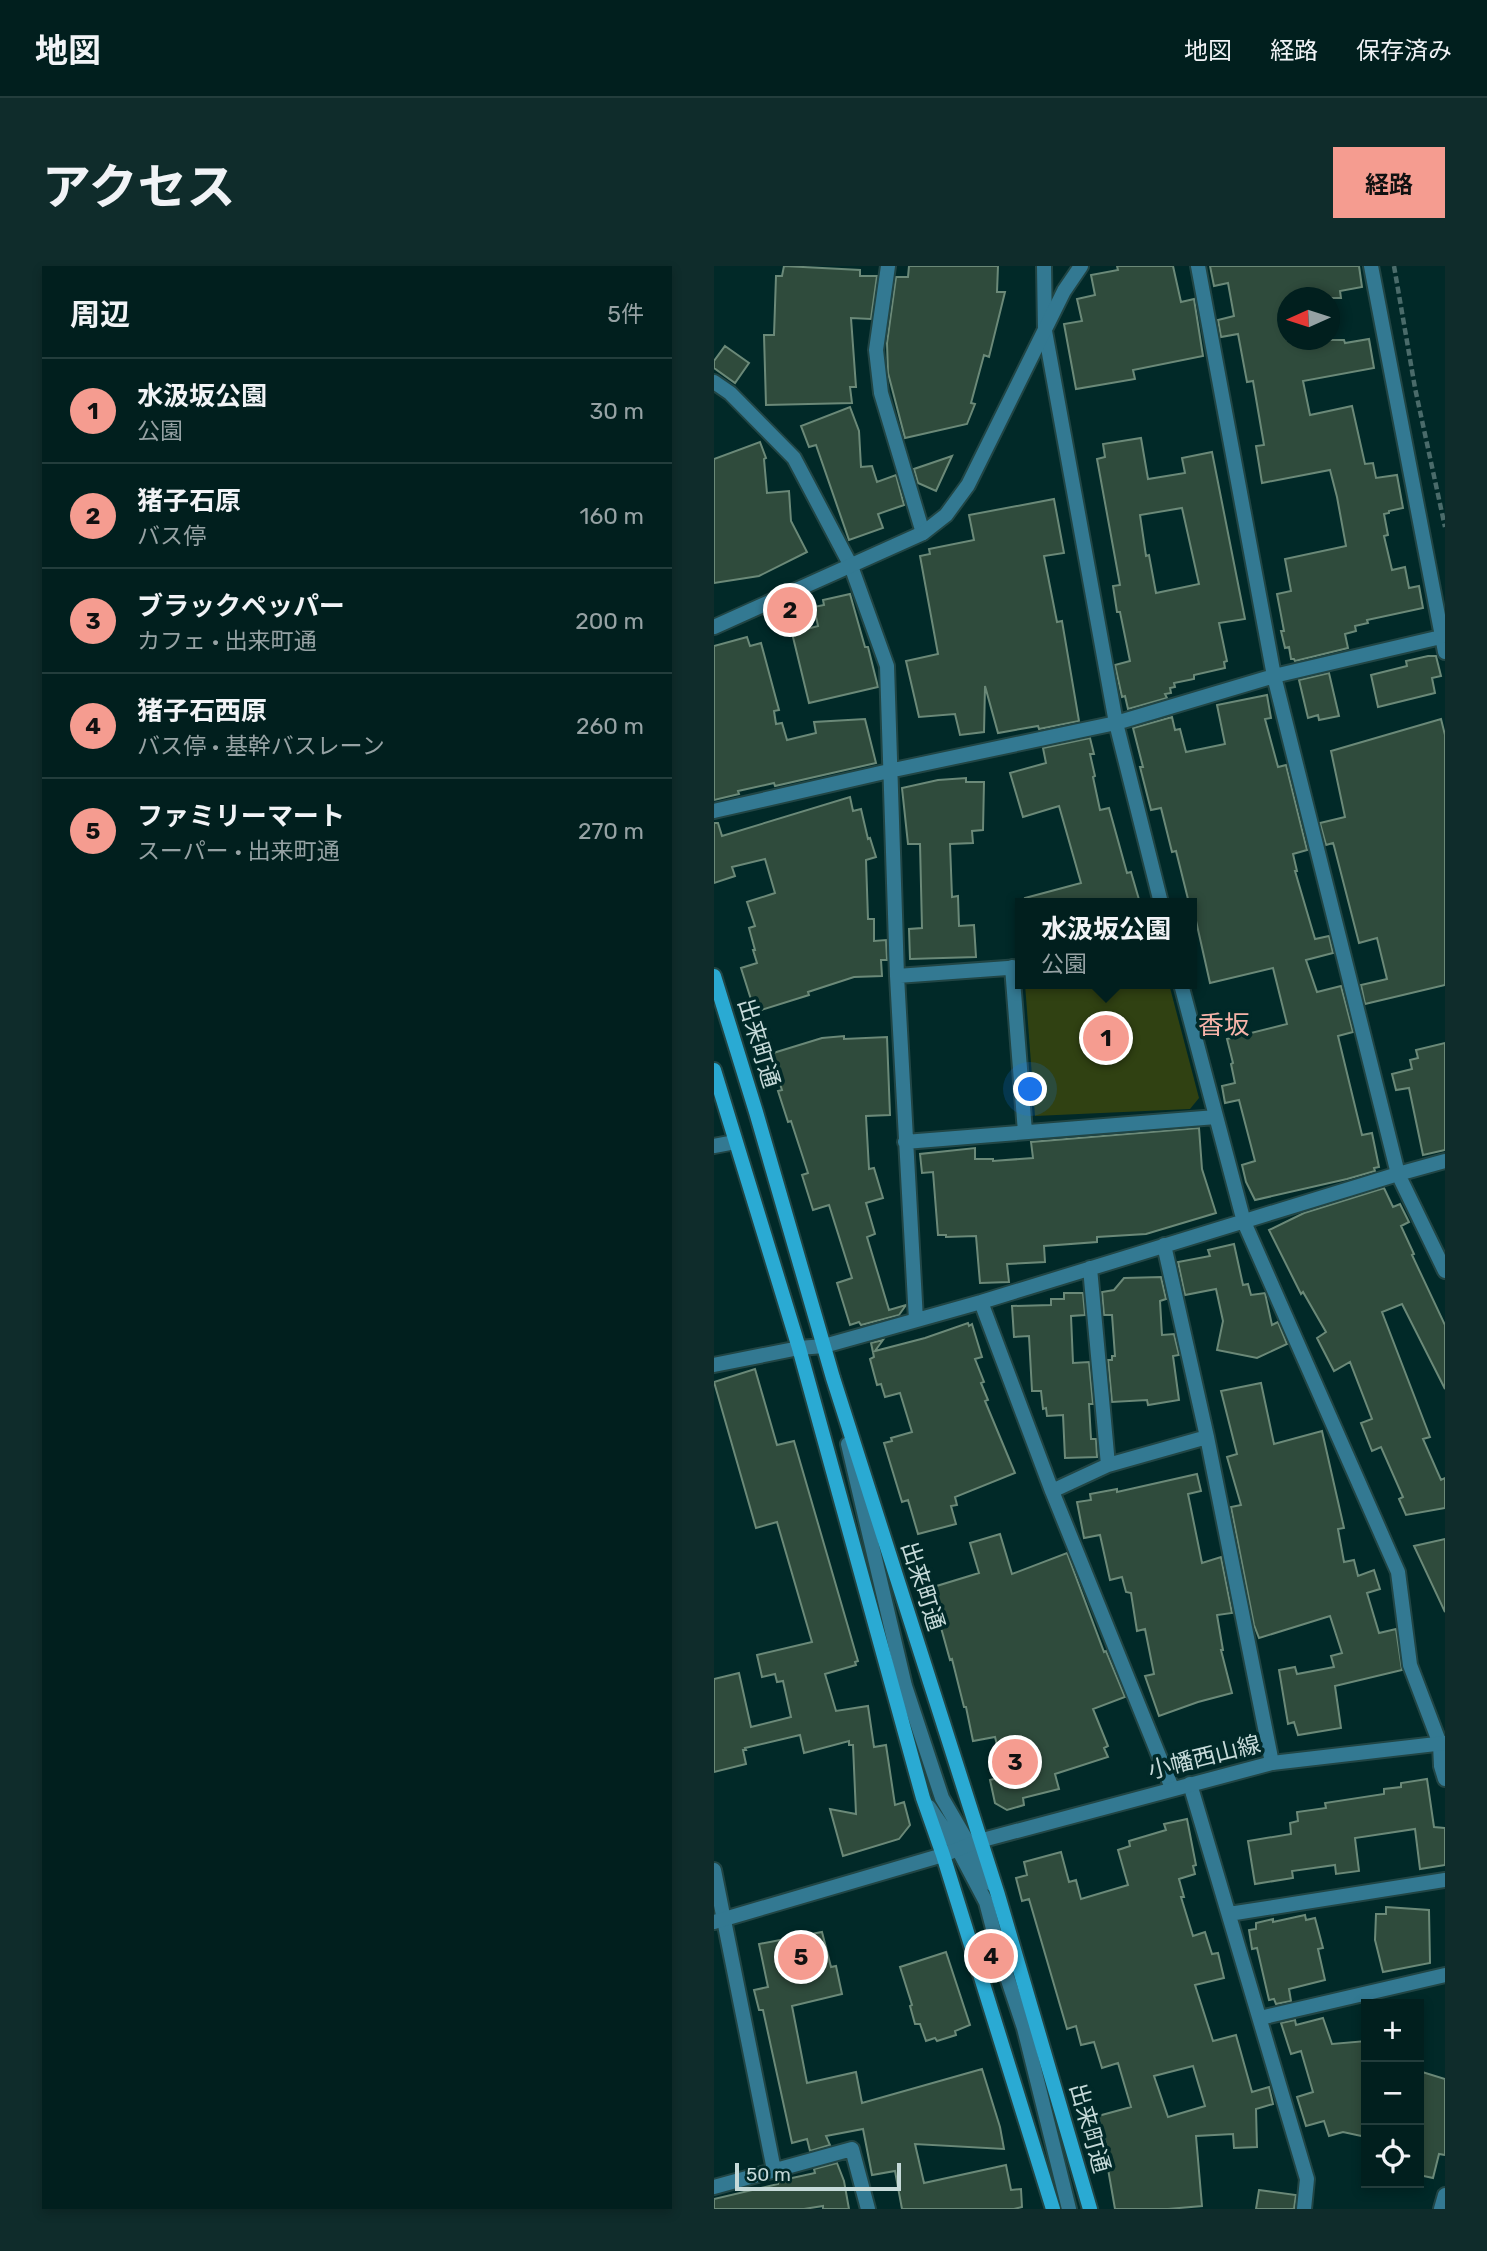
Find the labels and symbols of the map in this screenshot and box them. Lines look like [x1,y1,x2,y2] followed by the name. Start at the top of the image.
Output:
[1277,287,1340,350] north arrow
[767,584,813,636] pin: 2
[732,995,786,1091] street label: 出来町通
[1198,1010,1250,1041] district label: 香坂
[1083,1012,1129,1064] pin: 1
[1013,1072,1047,1106] your location
[895,1538,951,1634] street label: 出来町通
[1145,1730,1263,1784] street label: 小幡西山線
[992,1736,1038,1788] pin: 3
[968,1930,1014,1982] pin: 4
[778,1931,824,1983] pin: 5
[1064,2080,1116,2176] street label: 出来町通
[735,2160,901,2192] scale bar

